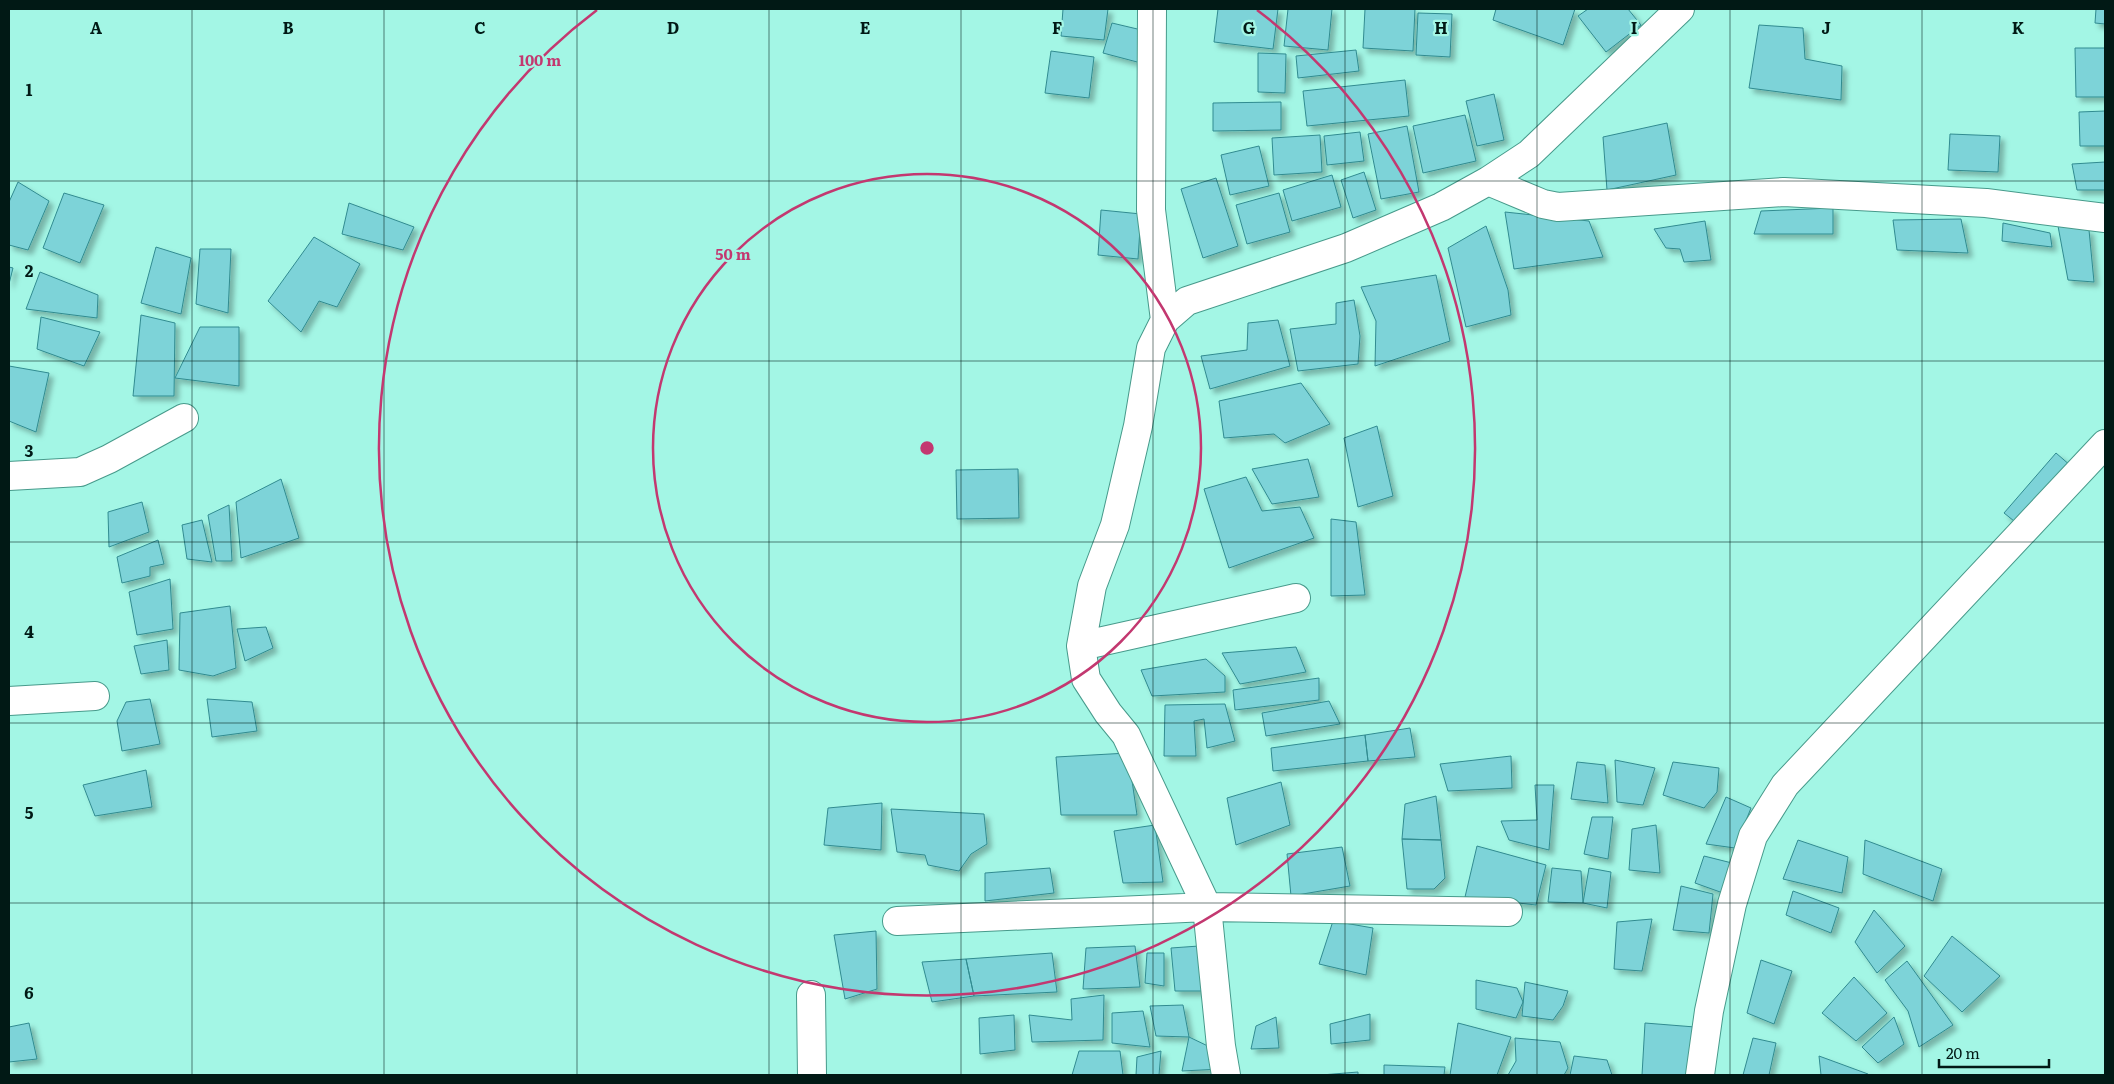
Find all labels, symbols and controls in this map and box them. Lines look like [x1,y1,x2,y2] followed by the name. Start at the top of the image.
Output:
[90,15,102,39] text: A
[282,15,294,39] text: B
[474,15,486,39] text: C
[667,15,679,39] text: D
[860,15,871,39] text: E
[1052,15,1062,39] text: F
[1243,15,1255,39] text: G
[1434,15,1448,39] text: H
[1631,15,1637,39] text: I
[1821,15,1831,39] text: J
[2012,15,2025,39] text: K
[519,48,561,71] text: 100 m
[26,77,33,101] text: 1
[715,242,751,265] text: 50 m
[25,258,34,282] text: 2
[25,438,34,462] text: 3
[918,439,936,457] centre of rings
[24,619,34,643] text: 4
[25,800,34,824] text: 5
[24,980,34,1004] text: 6
[1939,1036,2049,1068] scale bar
[1946,1041,1980,1064] text: 20 m

